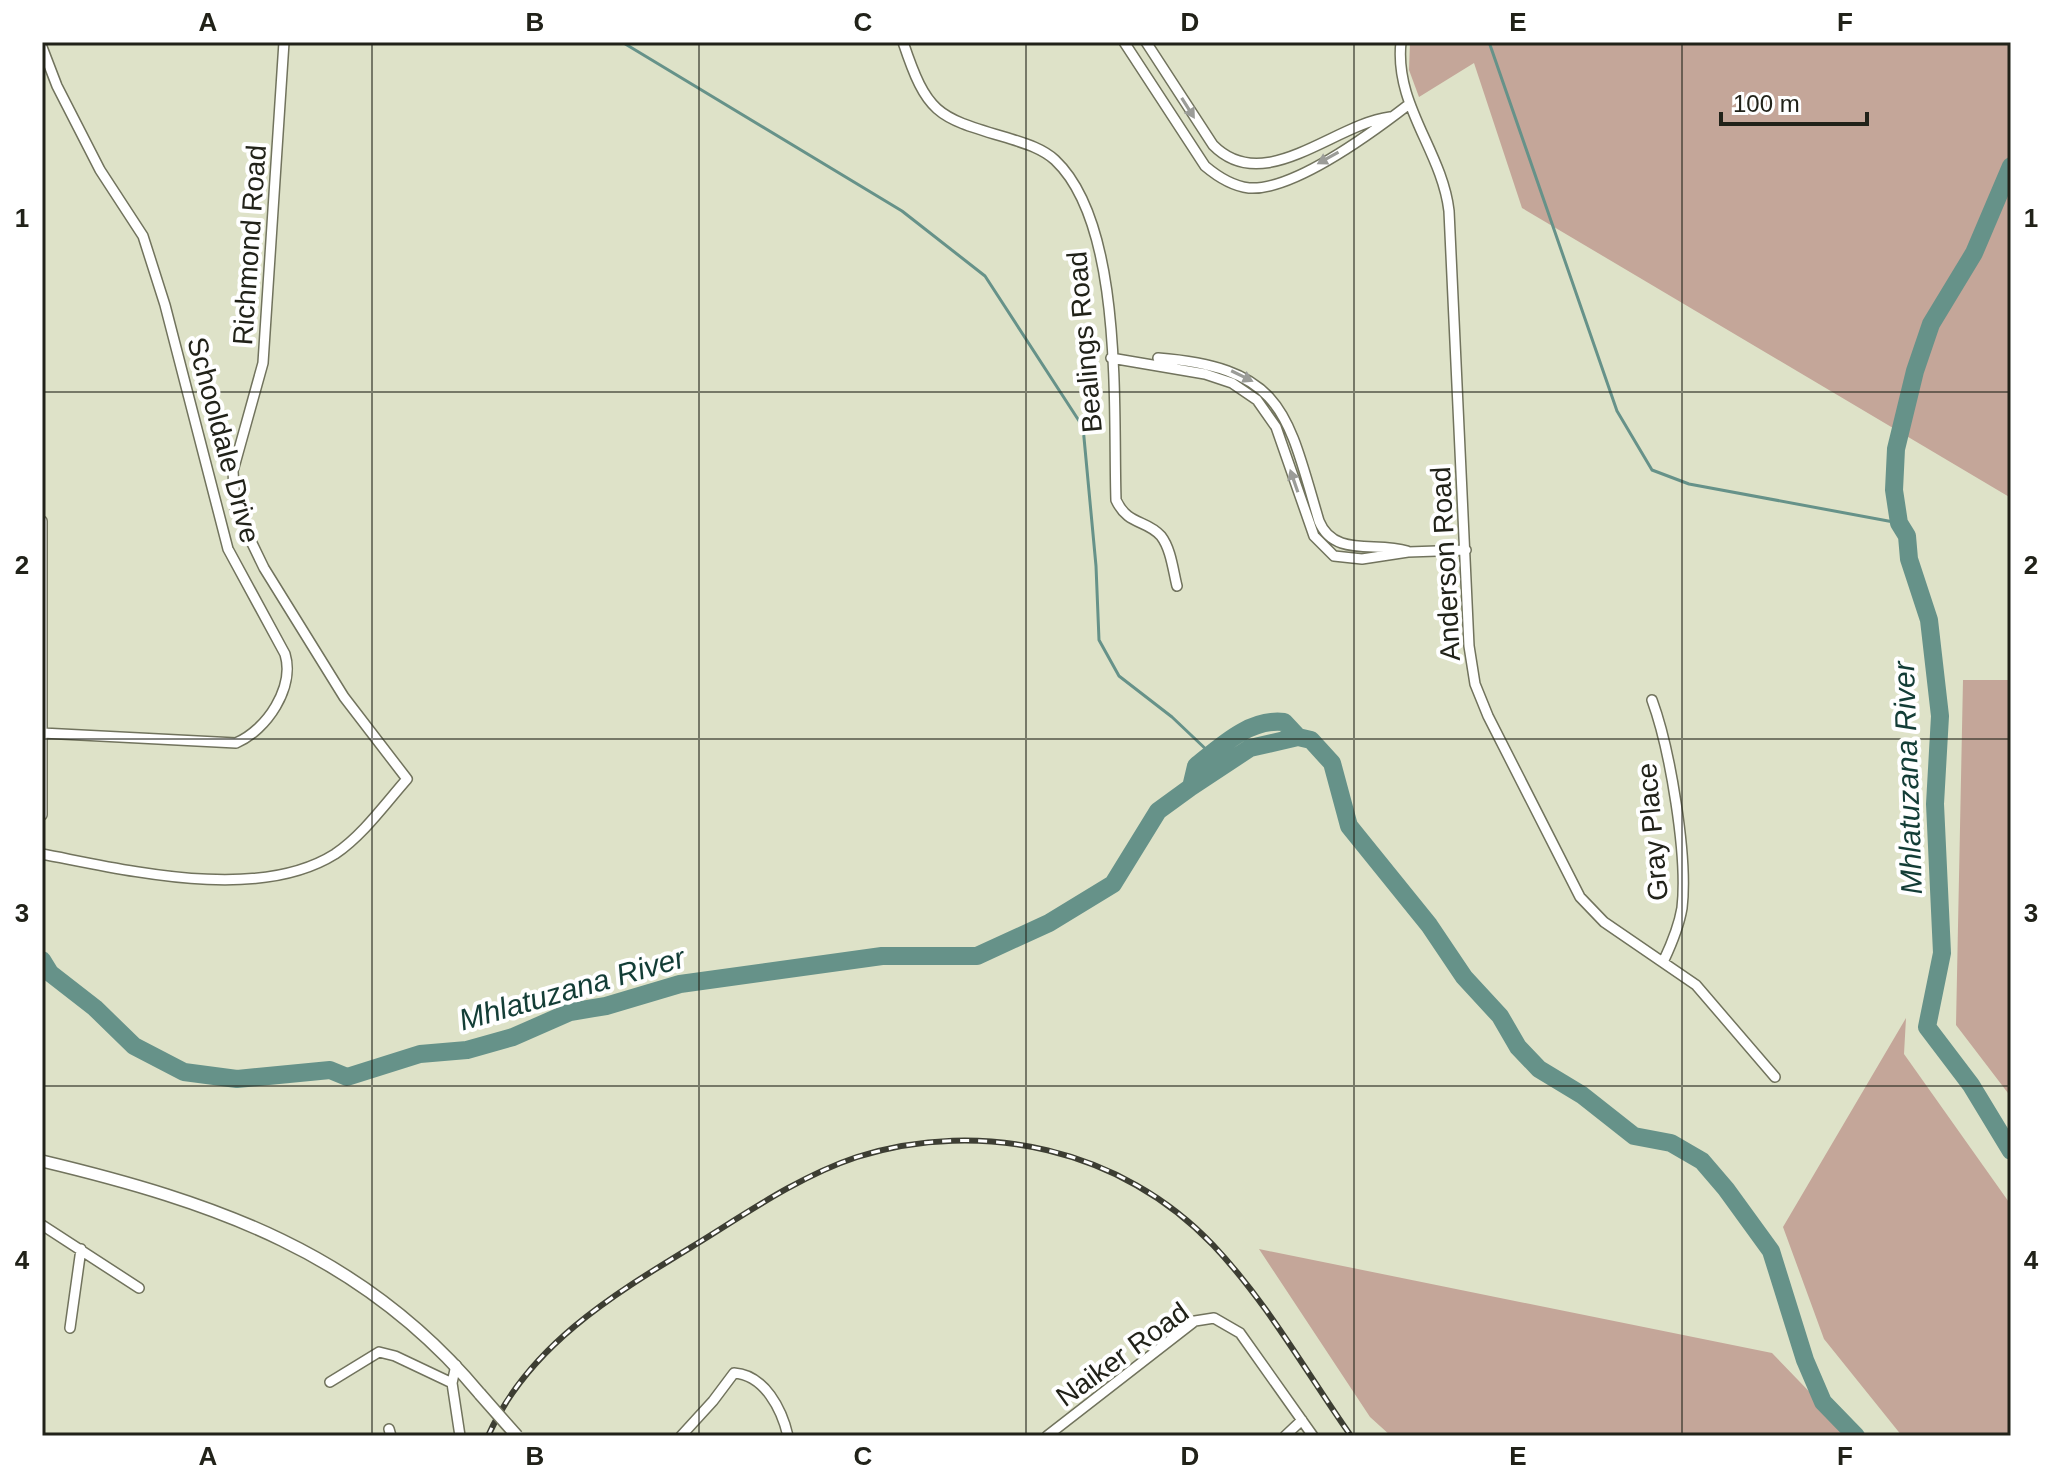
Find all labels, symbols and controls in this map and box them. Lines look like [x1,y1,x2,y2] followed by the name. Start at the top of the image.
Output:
[199,7,218,37] text: A
[526,7,544,37] text: B
[854,7,873,37] text: C
[1181,7,1199,37] text: D
[1509,7,1527,37] text: E
[1837,7,1853,37] text: F
[1721,76,1867,126] scale bar
[1733,90,1800,117] text: 100 m
[1181,97,1195,119] one-way arrow
[227,144,272,346] street label: Richmond Road
[1316,151,1339,165] one-way arrow
[15,203,29,233] text: 1
[2024,203,2038,233] text: 1
[1061,250,1108,434] street label: Bealings Road
[181,334,266,546] street label: Schooldale Drive
[1230,369,1253,383] one-way arrow
[1425,466,1466,662] street label: Anderson Road
[1288,469,1300,493] one-way arrow
[15,550,29,580] text: 2
[2024,550,2038,580] text: 2
[1887,660,1928,895] water label: Mhlatuzana River
[1631,762,1674,902] street label: Gray Place
[15,898,29,928] text: 3
[2024,898,2038,928] text: 3
[455,940,690,1037] water label: Mhlatuzana River
[15,1245,30,1275] text: 4
[2024,1245,2039,1275] text: 4
[1050,1296,1194,1413] street label: Naiker Road
[199,1441,218,1471] text: A
[526,1441,544,1471] text: B
[854,1441,873,1471] text: C
[1181,1441,1199,1471] text: D
[1509,1441,1527,1471] text: E
[1837,1441,1853,1471] text: F

